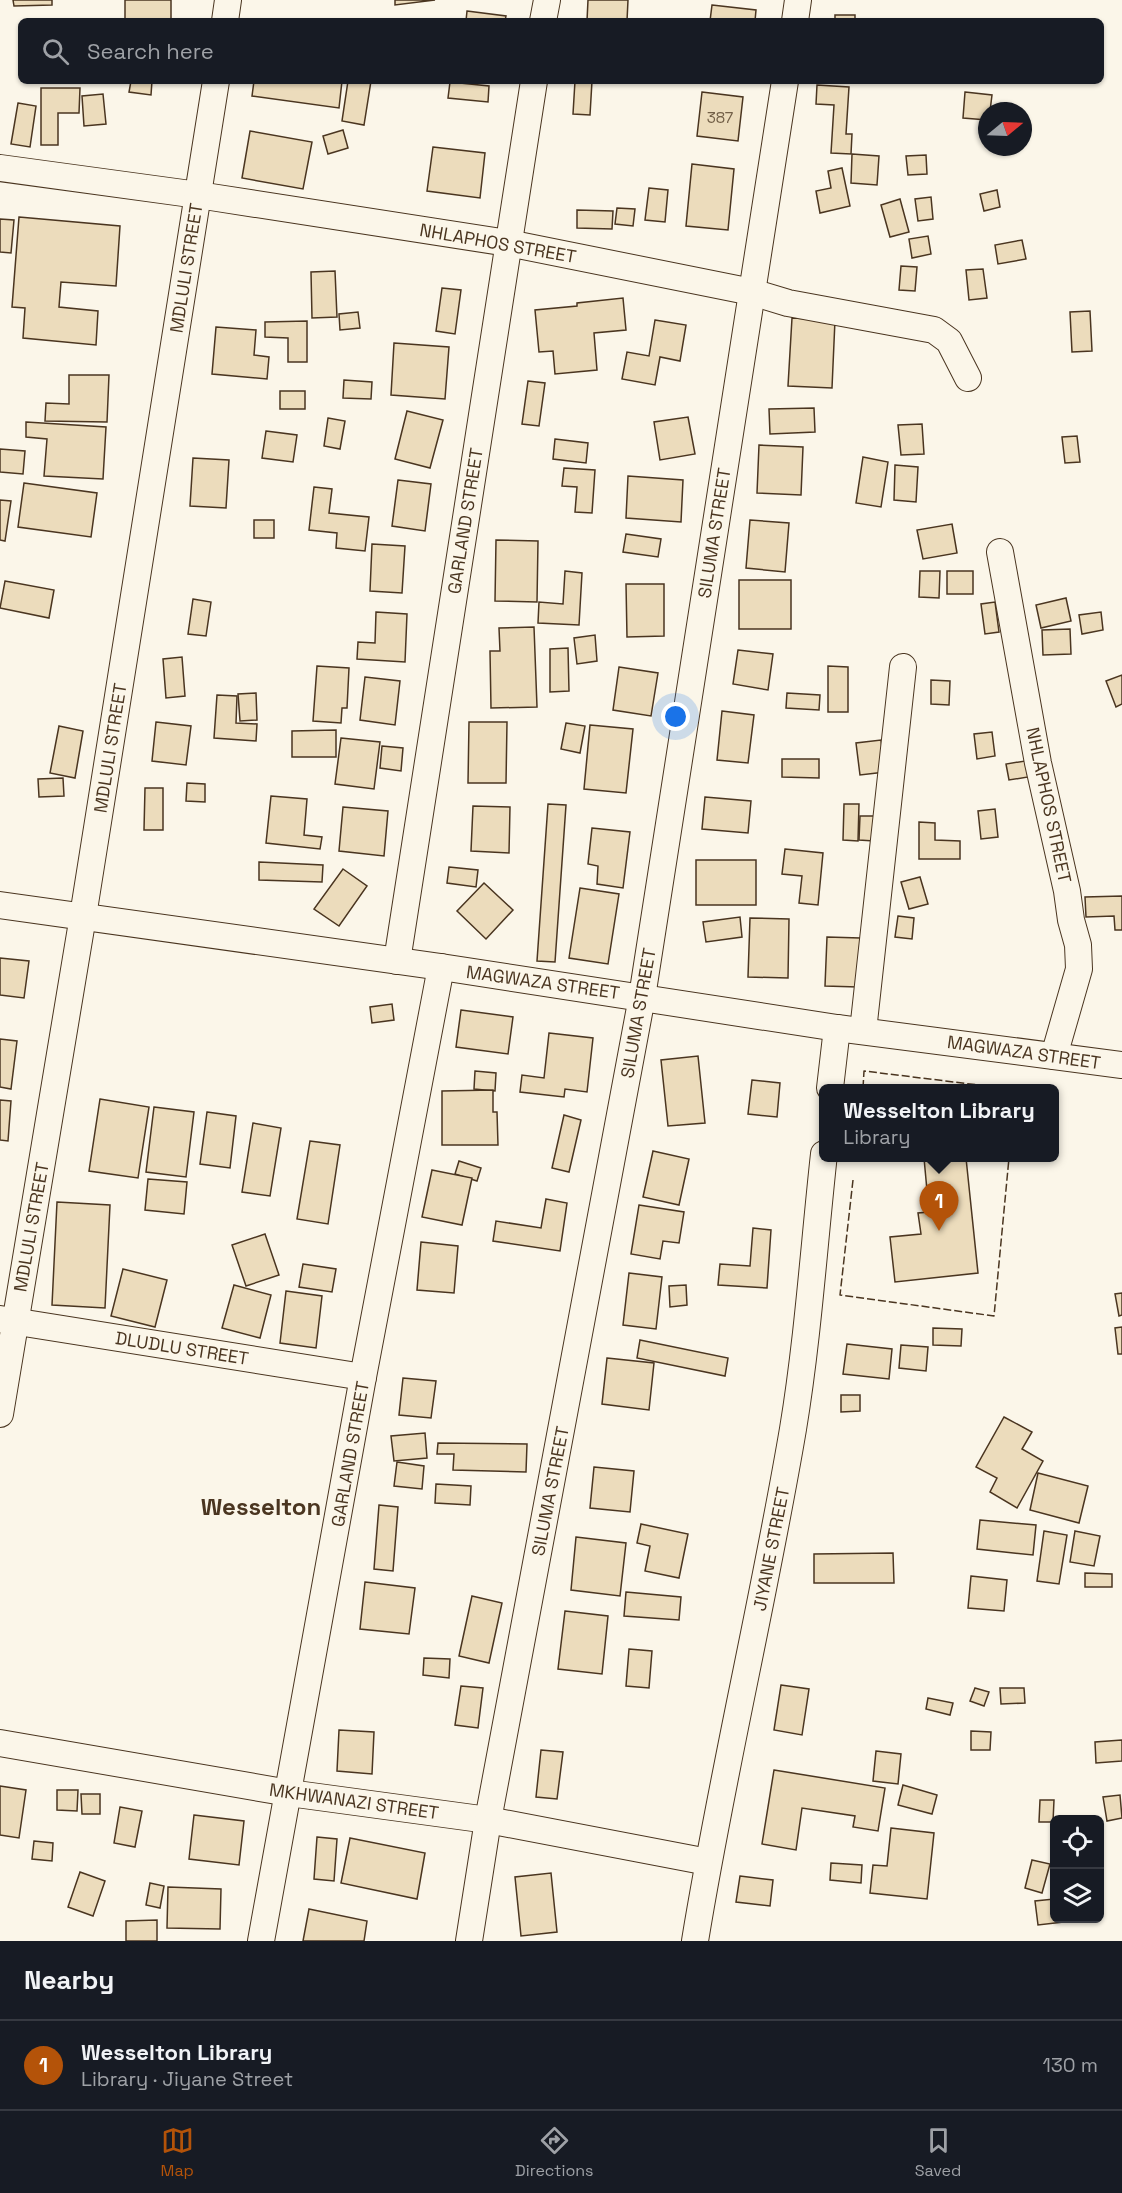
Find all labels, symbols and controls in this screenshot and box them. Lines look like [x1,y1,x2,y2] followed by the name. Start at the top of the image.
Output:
[18,18,1104,84] search box
[39,35,72,68] icon: search
[87,37,214,65] text: Search here
[978,102,1032,156] north arrow
[707,108,733,127] house number: 387
[164,201,208,335] street label: MDLULI STREET
[418,218,578,268] street label: NHLAPHOS STREET
[442,446,488,596] street label: GARLAND STREET
[692,466,736,600] street label: SILUMA STREET
[88,681,132,815] street label: MDLULI STREET
[661,702,690,731] your location
[1021,725,1077,885] street label: NHLAPHOS STREET
[615,946,661,1080] street label: SILUMA STREET
[465,960,622,1004] street label: MAGWAZA STREET
[946,1030,1103,1074] street label: MAGWAZA STREET
[819,1084,1059,1162] popup
[843,1096,1035,1124] text: Wesselton Library
[843,1124,910,1150] text: Library
[8,1160,54,1294] street label: MDLULI STREET
[920,1182,958,1231] pin: 1
[114,1326,251,1370] street label: DLUDLU STREET
[326,1379,374,1529] street label: GARLAND STREET
[526,1424,574,1558] street label: SILUMA STREET
[748,1485,794,1613] street label: JIYANE STREET
[201,1491,321,1522] district label: Wesselton
[268,1778,441,1824] street label: MKHWANAZI STREET
[1050,1815,1104,1923] map controls
[1050,1815,1104,1869] button: locate
[1050,1869,1104,1923] button: layers
[24,1963,114,1997] text: Nearby
[81,2038,272,2066] text: Wesselton Library
[39,2052,48,2078] text: 1
[1042,2052,1098,2078] text: 130 m
[81,2066,293,2092] text: Library · Jiyane Street
[161,2124,194,2181] tab: Map
[515,2124,594,2181] tab: Directions
[915,2124,961,2181] tab: Saved

